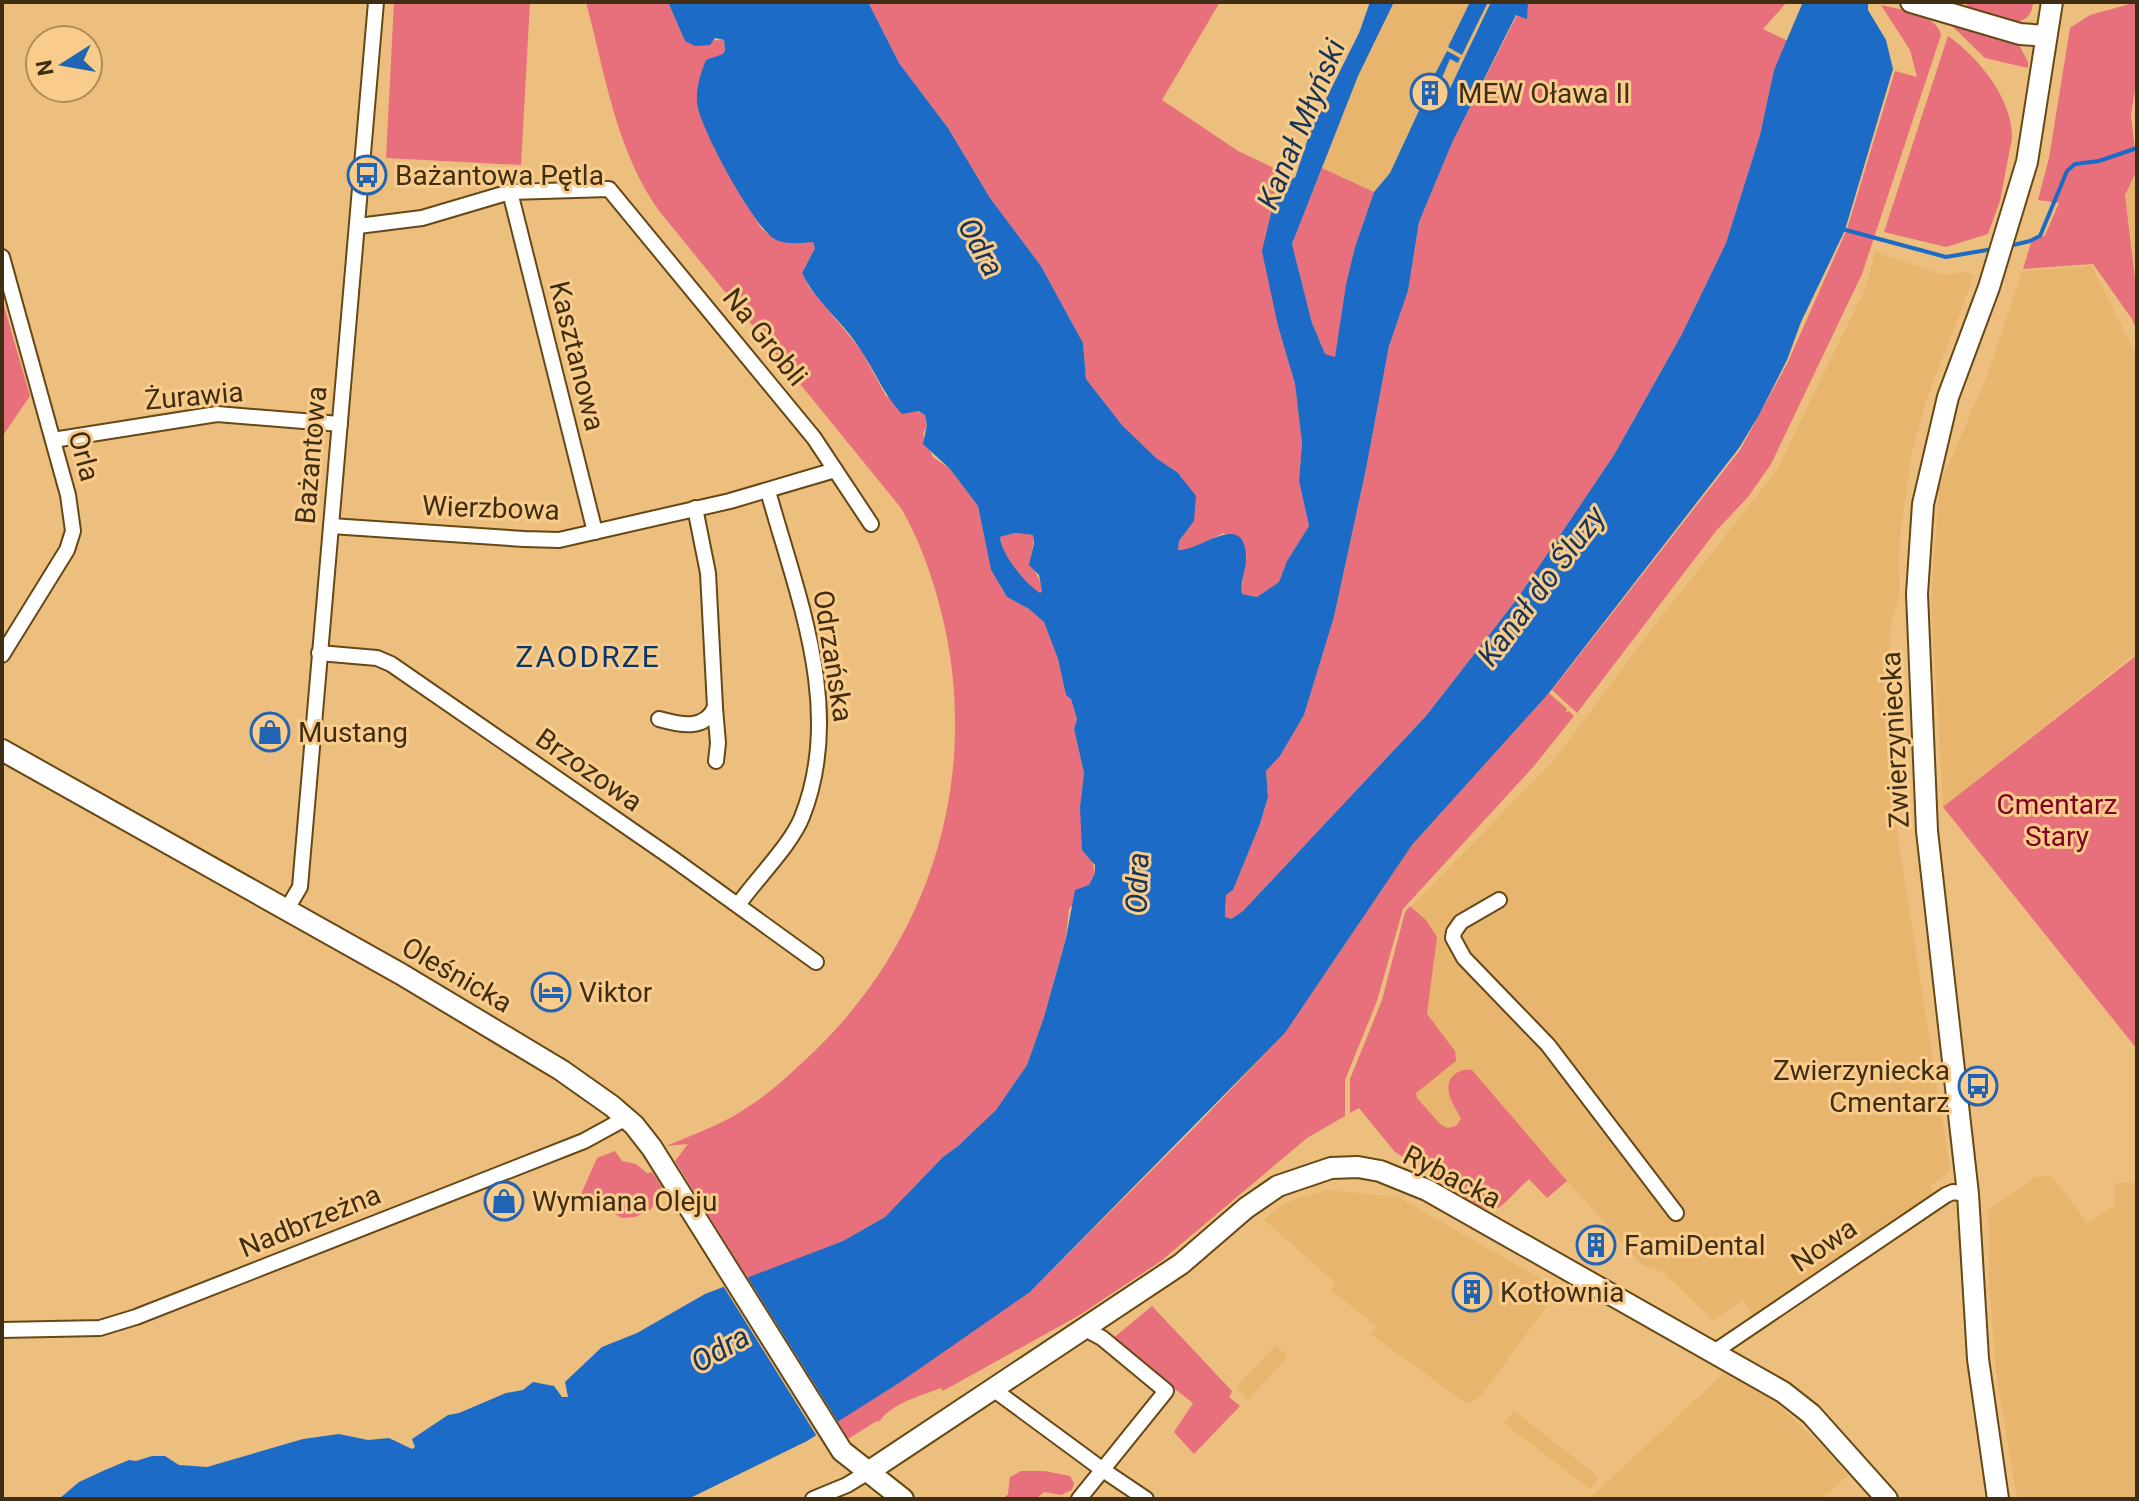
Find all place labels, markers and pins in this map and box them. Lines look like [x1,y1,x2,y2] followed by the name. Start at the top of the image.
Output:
[1409,72,1451,114] building icon: MEW Oława II
[1458,77,1631,110] place label: MEW Oława II
[346,154,388,196] bus stop icon: Bażantowa Pętla
[395,159,604,192] place label: Bażantowa Pętla
[249,711,291,753] shop icon: Mustang
[298,716,408,749] place label: Mustang
[530,971,572,1013] hotel icon: Viktor
[579,976,653,1009] place label: Viktor
[1773,1054,1950,1119] place label: Zwierzyniecka Cmentarz
[1957,1065,1999,1107] bus stop icon: Zwierzyniecka Cmentarz
[483,1180,525,1222] shop icon: Wymiana Oleju
[532,1185,717,1218] place label: Wymiana Oleju
[1575,1224,1617,1266] building icon: FamiDental
[1624,1229,1766,1262] place label: FamiDental
[1451,1271,1493,1313] building icon: Kotłownia
[1500,1276,1624,1309] place label: Kotłownia

